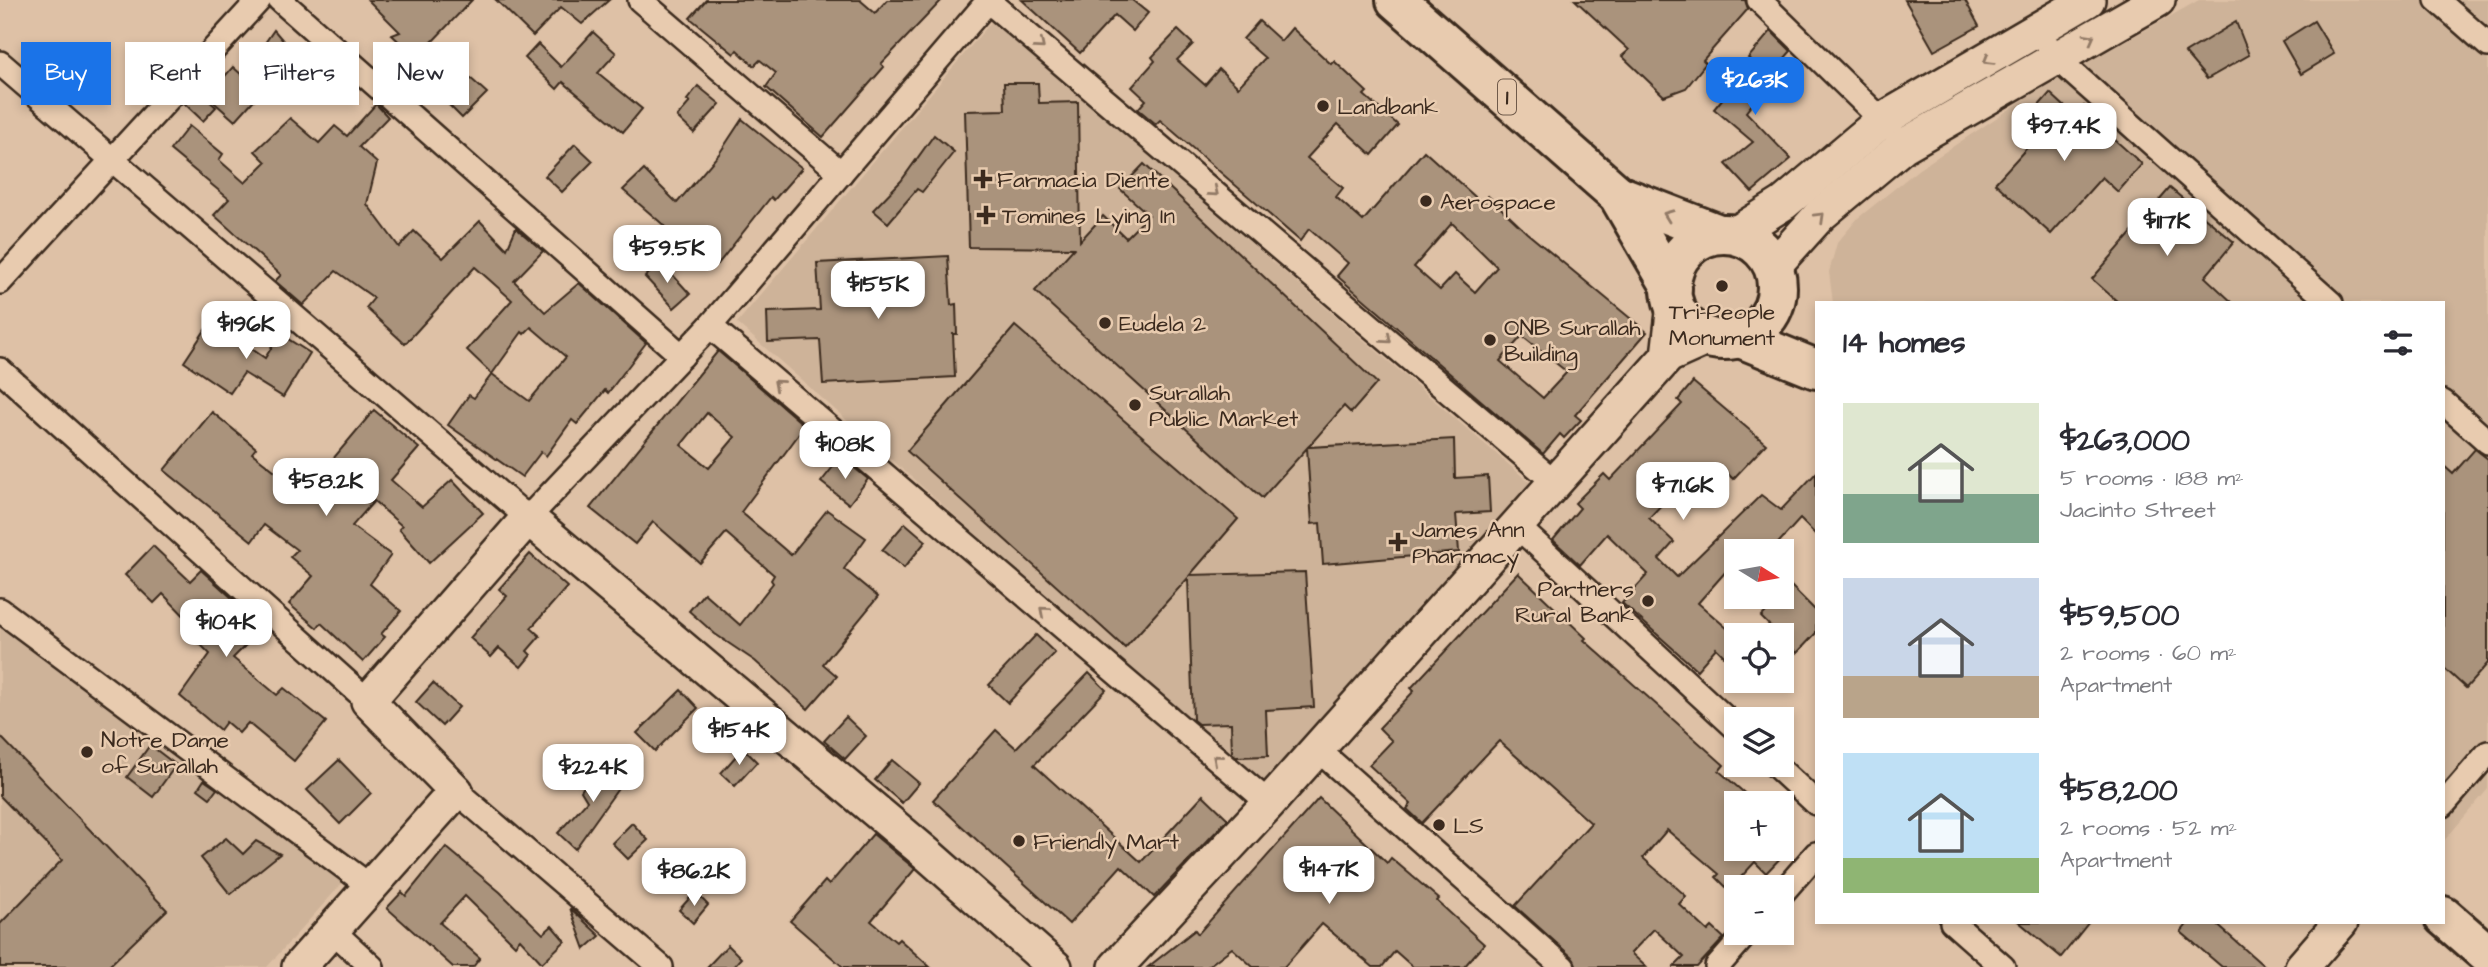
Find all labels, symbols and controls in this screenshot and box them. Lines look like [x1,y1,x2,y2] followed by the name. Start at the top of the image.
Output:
[2083,33,2095,46] one-way arrow
[1032,37,1045,49] one-way arrow
[21,42,111,105] chip: Buy
[125,42,225,105] chip: Rent
[239,42,359,105] chip: Filters
[373,42,469,105] chip: New
[1982,52,1995,65] one-way arrow
[1706,58,1804,117] pin: $263K
[1722,64,1788,96] text: $263K
[1498,80,1516,114] road number: 1
[1337,91,1438,123] place label: Landbank
[1315,98,1331,114] marker: Landbank
[2007,104,2121,163] pin: $97.4K
[2028,110,2100,142] text: $97.4K
[997,164,1170,196] place label: Farmacia Diente
[975,171,991,187] marker: Farmacia Diente
[1205,184,1218,196] one-way arrow
[1440,186,1556,218] place label: Aerospace
[1418,193,1434,209] marker: Aerospace
[2118,198,2216,258] pin: $117K
[1002,200,1175,233] place label: Tomines Lying In
[976,205,996,225] marker: Tomines Lying In
[2144,205,2190,237] text: $117K
[1663,209,1675,223] one-way arrow
[1812,213,1825,226] one-way arrow
[610,226,724,285] pin: $59.5K
[629,232,705,264] text: $59.5K
[829,262,927,321] pin: $155K
[847,268,909,300] text: $155K
[1714,278,1730,294] marker: Tri-People Monument
[1669,296,1776,354] place label: Tri-People Monument
[197,302,295,361] pin: $196K
[217,308,275,340] text: $196K
[1119,308,1206,340] place label: Eudela 2
[1504,312,1641,371] place label: ONB Surallah Building
[1097,315,1113,331] marker: Eudela 2
[1843,322,1966,364] text: 14 homes
[2379,324,2417,362] icon: filters
[1379,331,1392,343] one-way arrow
[1482,332,1498,348] marker: ONB Surallah Building
[1149,377,1299,435] place label: Surallah Public Market
[773,380,786,392] one-way arrow
[1127,397,1143,413] marker: Surallah Public Market
[2060,420,2190,462] text: $263,000
[796,421,894,481] pin: $108K
[815,428,875,460] text: $108K
[1899,431,1983,515] icon: home
[269,458,383,518] pin: $58.2K
[1626,462,1740,522] pin: $71.6K
[2060,462,2244,494] text: 5 rooms · 188 m²
[289,465,363,497] text: $58.2K
[1652,469,1714,501] text: $71.6K
[2060,494,2216,526] text: Jacinto Street
[1412,514,1525,573] place label: James Ann Pharmacy
[1390,534,1406,550] marker: James Ann Pharmacy
[1724,539,1794,609] north arrow
[1724,539,1794,945] map controls
[1515,573,1634,631] place label: Partners Rural Bank
[1640,593,1656,609] marker: Partners Rural Bank
[2060,595,2179,637] text: $59,500
[177,600,275,659] pin: $104K
[196,606,256,638] text: $104K
[1899,606,1983,690] icon: home
[1039,607,1052,619] one-way arrow
[1724,623,1794,693] button: locate
[2060,637,2237,669] text: 2 rooms · 60 m²
[2060,669,2172,701] text: Apartment
[1724,707,1794,777] button: layers
[690,708,788,767] pin: $154K
[708,714,770,746] text: $154K
[101,724,229,782] place label: Notre Dame of Surallah
[79,744,95,760] marker: Notre Dame of Surallah
[544,744,642,804] pin: $224K
[559,751,627,783] text: $224K
[1212,755,1225,767] one-way arrow
[2060,770,2178,812] text: $58,200
[1899,781,1983,865] icon: home
[1724,791,1794,861] button: +
[1453,810,1484,842] place label: LS
[2060,812,2237,844] text: 2 rooms · 52 m²
[1431,817,1447,833] marker: LS
[1033,826,1180,859] place label: Friendly Mart
[1011,833,1027,849] marker: Friendly Mart
[2060,844,2172,876] text: Apartment
[1280,846,1378,906] pin: $147K
[637,848,751,908] pin: $86.2K
[1299,853,1359,885] text: $147K
[658,855,730,887] text: $86.2K
[1724,875,1794,945] button: −

